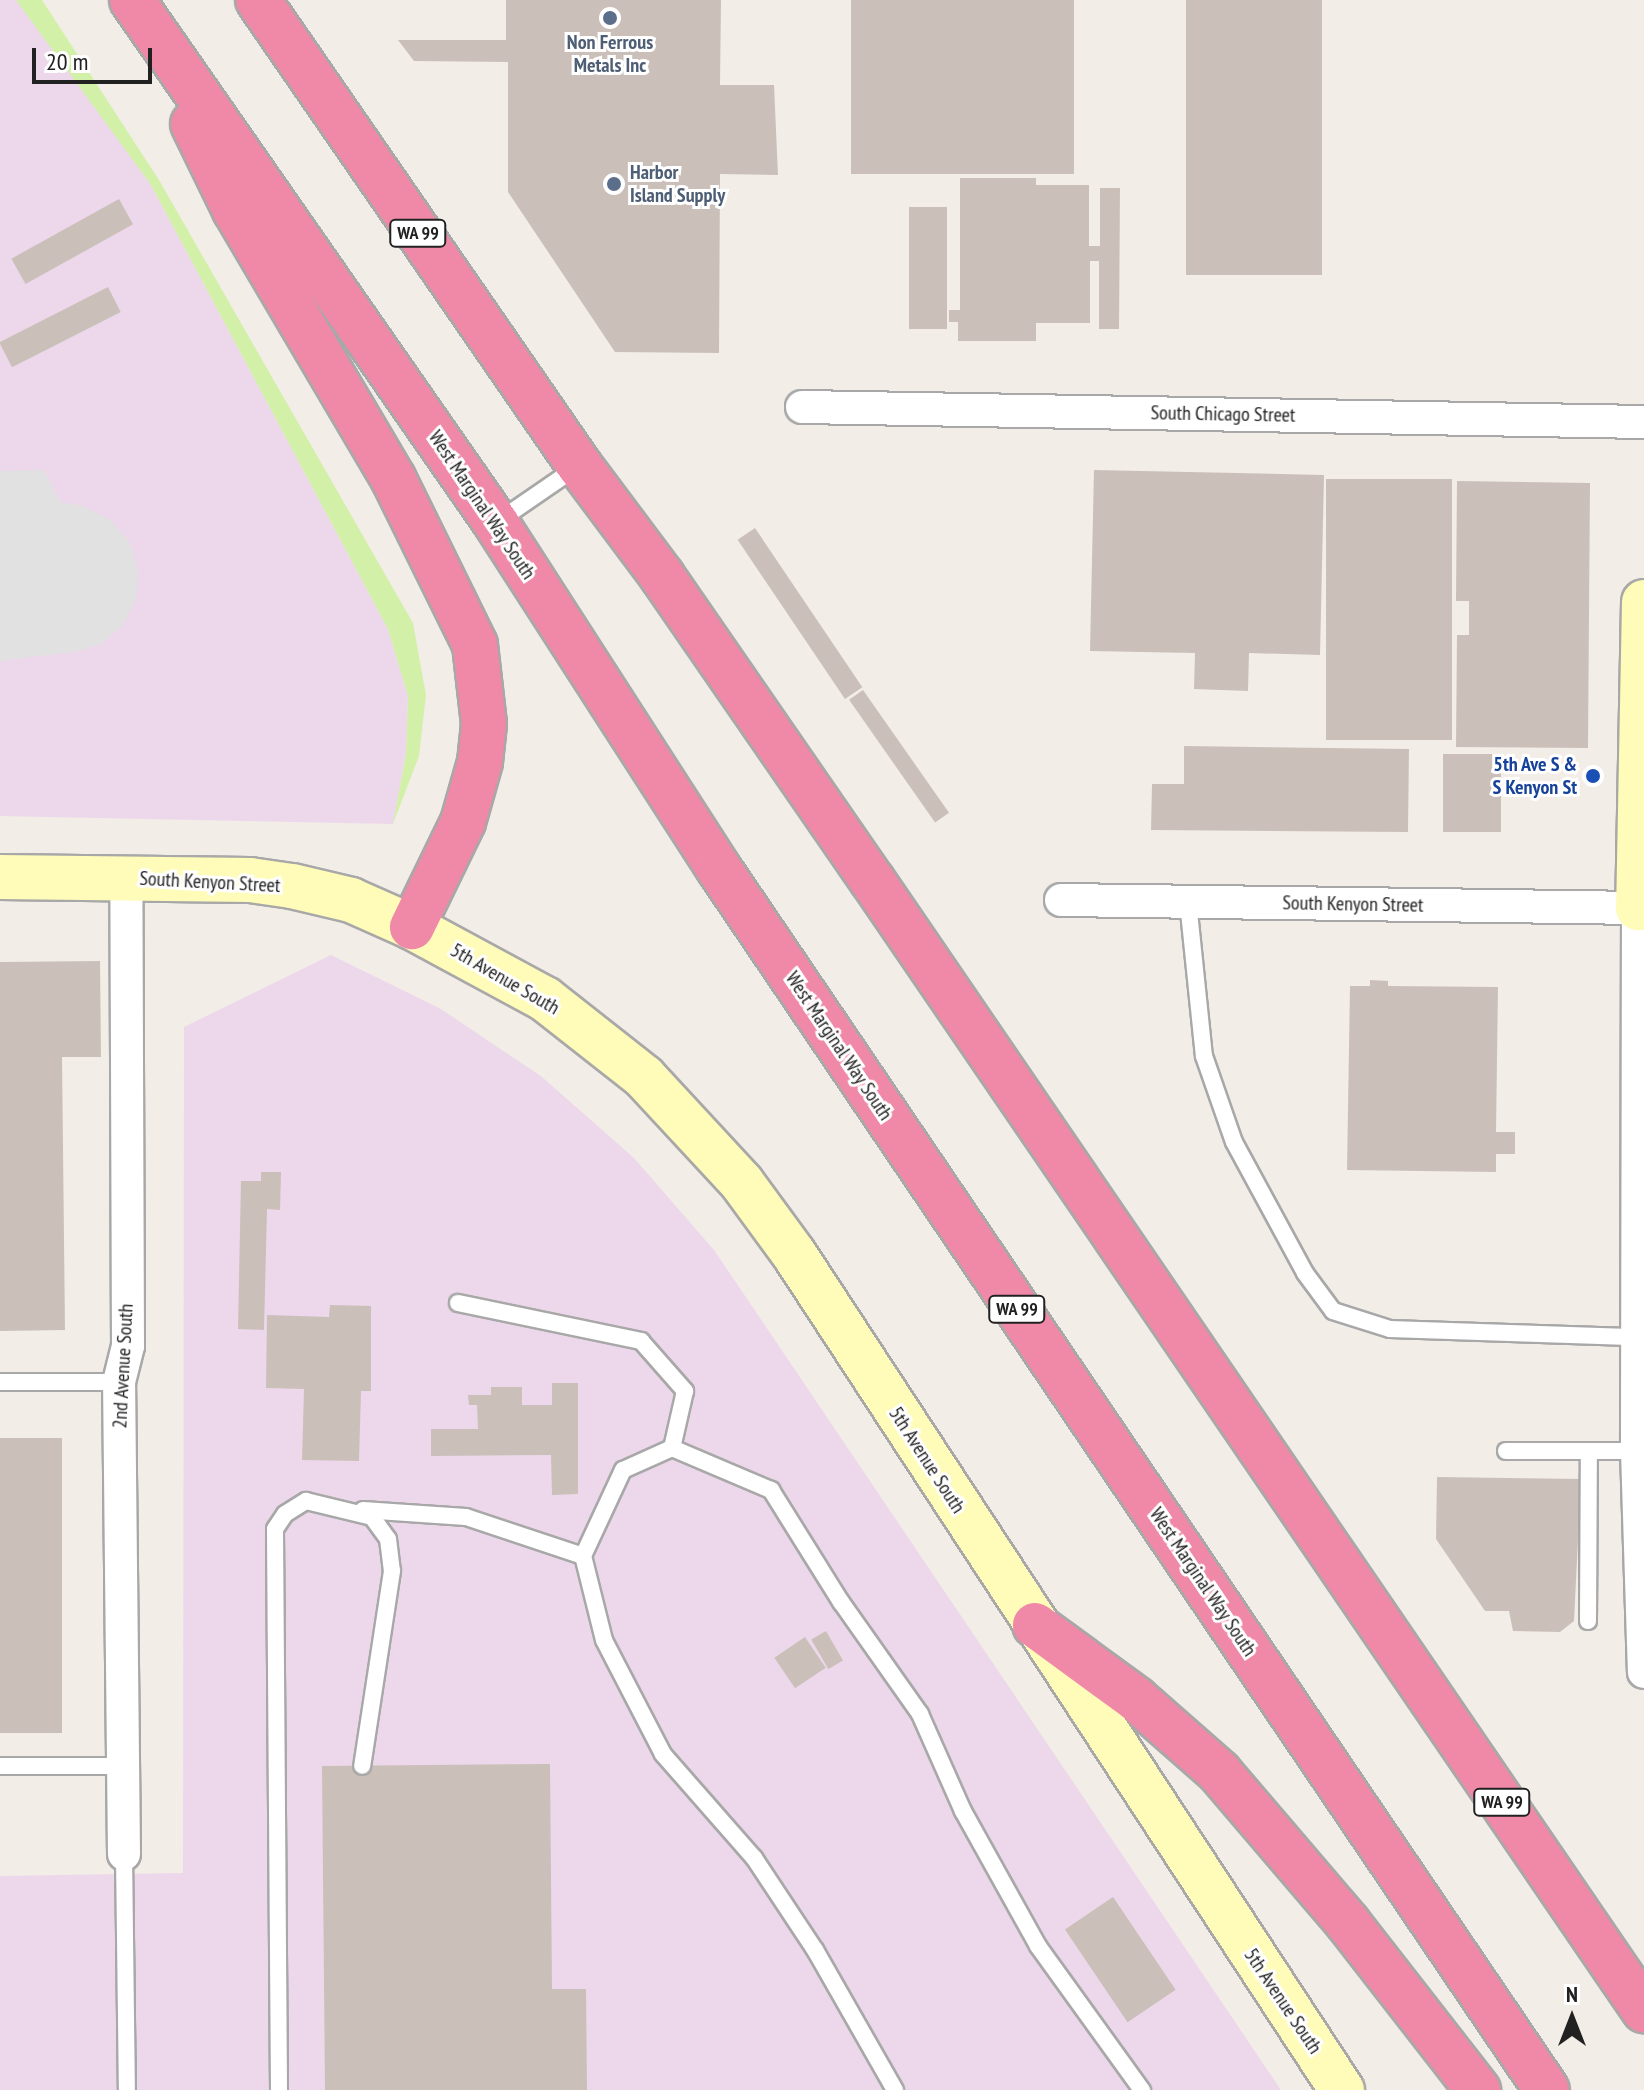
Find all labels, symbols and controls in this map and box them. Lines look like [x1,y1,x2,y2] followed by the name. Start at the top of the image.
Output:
[601,9,619,27] marker: Non Ferrous Metals Inc
[567,30,653,77] place label: Non Ferrous Metals Inc
[36,32,156,82] scale bar
[46,46,88,77] text: 20 m
[630,160,725,207] place label: Harbor Island Supply
[605,175,623,193] marker: Harbor Island Supply
[388,219,448,247] road number: WA 99
[1150,401,1296,427] street label: South Chicago Street
[423,426,541,584] street label: West Marginal Way South
[1493,752,1577,799] place label: 5th Ave S & S Kenyon St
[1584,767,1602,785] marker: 5th Ave S & S Kenyon St
[139,866,281,898] street label: South Kenyon Street
[1282,891,1424,917] street label: South Kenyon Street
[446,938,564,1020] street label: 5th Avenue South
[780,967,898,1125] street label: West Marginal Way South
[987,1295,1047,1323] road number: WA 99
[108,1303,138,1429] street label: 2nd Avenue South
[884,1402,970,1518] street label: 5th Avenue South
[1144,1503,1262,1661] street label: West Marginal Way South
[1472,1788,1532,1816] road number: WA 99
[1239,1943,1327,2059] street label: 5th Avenue South
[1532,1978,1612,2058] north arrow
[1566,1980,1578,2008] text: N

